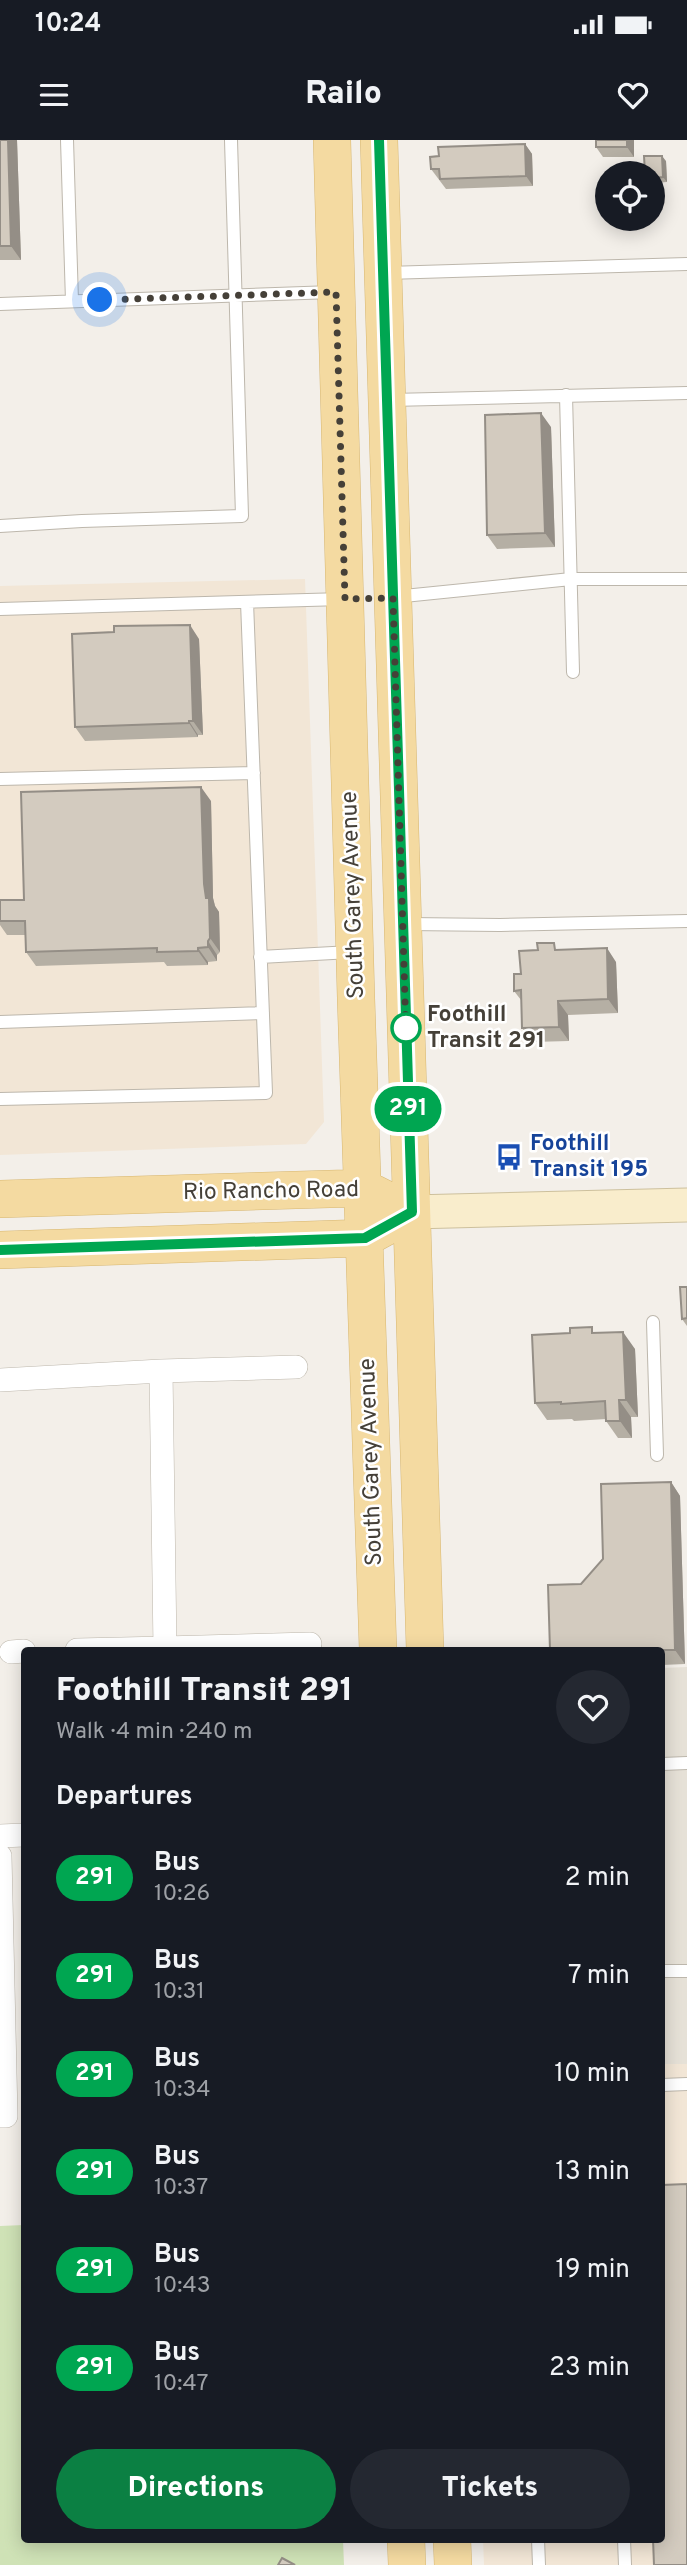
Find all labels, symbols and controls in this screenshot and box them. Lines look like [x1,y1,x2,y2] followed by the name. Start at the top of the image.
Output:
[35,8,101,41] text: 10:24
[305,75,382,115] text: Railo
[35,76,73,114] icon: menu
[614,76,652,114] icon: heart
[595,161,665,231] map controls
[595,161,665,231] button: locate
[82,282,117,317] your location
[336,791,372,999] street label: South Garey Avenue
[427,1001,545,1056] place label: Foothill Transit 291
[391,1013,421,1043] marker: Foothill Transit 291
[368,1086,448,1132] line badge: 291
[388,1094,428,1124] text: 291
[530,1130,648,1185] place label: Foothill Transit 195
[494,1142,524,1172] bus stop icon: Foothill Transit 195
[183,1176,359,1208] street label: Rio Rancho Road
[354,1358,390,1566] street label: South Garey Avenue
[556,1670,630,1744] button: heart
[56,1671,353,1713] text: Foothill Transit 291
[56,1718,252,1747] text: Walk · 4 min · 240 m
[56,1781,193,1814] text: Departures
[154,1847,200,1880] text: Bus
[565,1862,630,1895] text: 2 min
[75,1863,114,1893] text: 291
[154,1880,210,1909] text: 10:26
[154,1945,200,1978] text: Bus
[568,1960,630,1993] text: 7 min
[75,1961,114,1991] text: 291
[154,1978,205,2007] text: 10:31
[154,2043,200,2076] text: Bus
[554,2058,630,2091] text: 10 min
[75,2059,114,2089] text: 291
[154,2076,211,2105] text: 10:34
[154,2141,200,2174] text: Bus
[555,2156,630,2189] text: 13 min
[75,2157,114,2187] text: 291
[154,2174,208,2203] text: 10:37
[154,2239,200,2272] text: Bus
[555,2254,630,2287] text: 19 min
[75,2255,114,2285] text: 291
[154,2272,211,2301] text: 10:43
[154,2337,200,2370] text: Bus
[549,2352,630,2385] text: 23 min
[75,2353,114,2383] text: 291
[154,2370,209,2399] text: 10:47
[56,2449,336,2529] button: Directions
[350,2449,630,2529] button: Tickets

